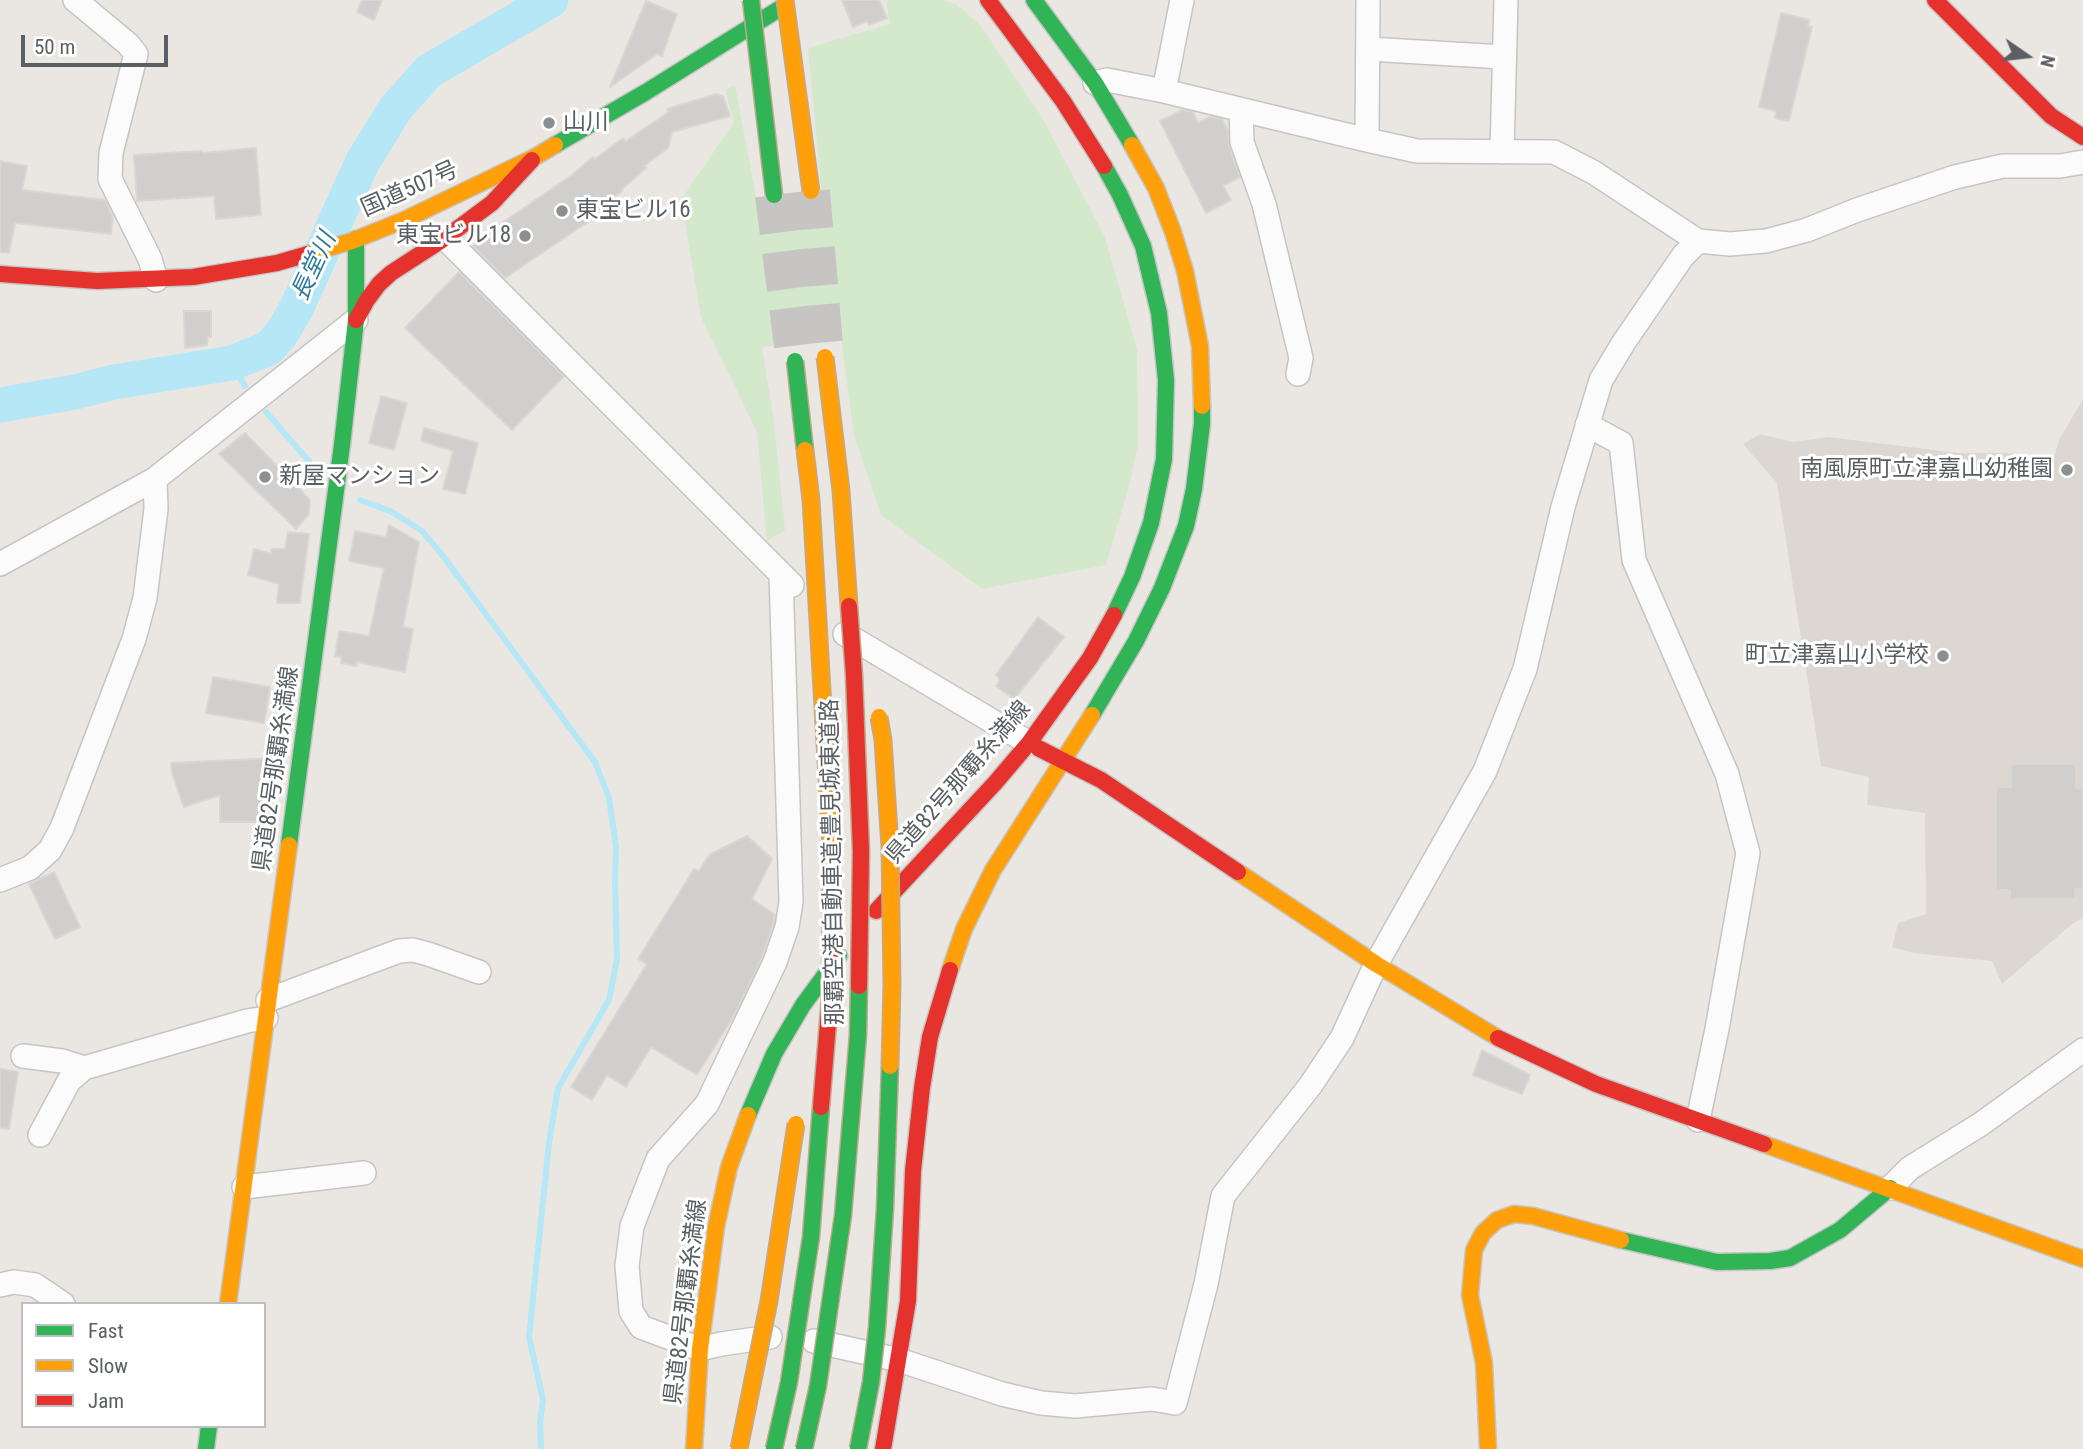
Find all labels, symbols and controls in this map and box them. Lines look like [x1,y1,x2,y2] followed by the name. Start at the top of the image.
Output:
[24,21,172,65] scale bar
[1992,21,2062,91] north arrow
[34,35,75,59] text: 50 m
[2035,53,2060,70] text: N
[563,109,609,137] place label: 山川
[541,115,557,131] marker: 山川
[357,156,463,224] street label: 国道507号
[576,197,691,225] place label: 東宝ビル16
[554,203,570,219] marker: 東宝ビル16
[396,222,511,250] place label: 東宝ビル18
[287,228,343,306] water label: 長堂川
[517,228,533,244] marker: 東宝ビル18
[1800,456,2053,484] place label: 南風原町立津嘉山幼稚園
[2059,462,2075,478] marker: 南風原町立津嘉山幼稚園
[279,463,440,491] place label: 新屋マンション
[257,469,273,485] marker: 新屋マンション
[1745,642,1929,670] place label: 町立津嘉山小学校
[1935,648,1951,664] marker: 町立津嘉山小学校
[249,665,305,873] street label: 県道82号那覇糸満線
[881,696,1037,870] street label: 県道82号那覇糸満線
[817,698,851,1026] street label: 那覇空港自動車道;豊見城東道路
[661,1198,713,1406] street label: 県道82号那覇糸満線
[21,1302,266,1428] legend
[88,1319,124,1343] text: Fast
[88,1354,128,1378] text: Slow
[88,1389,124,1413] text: Jam

